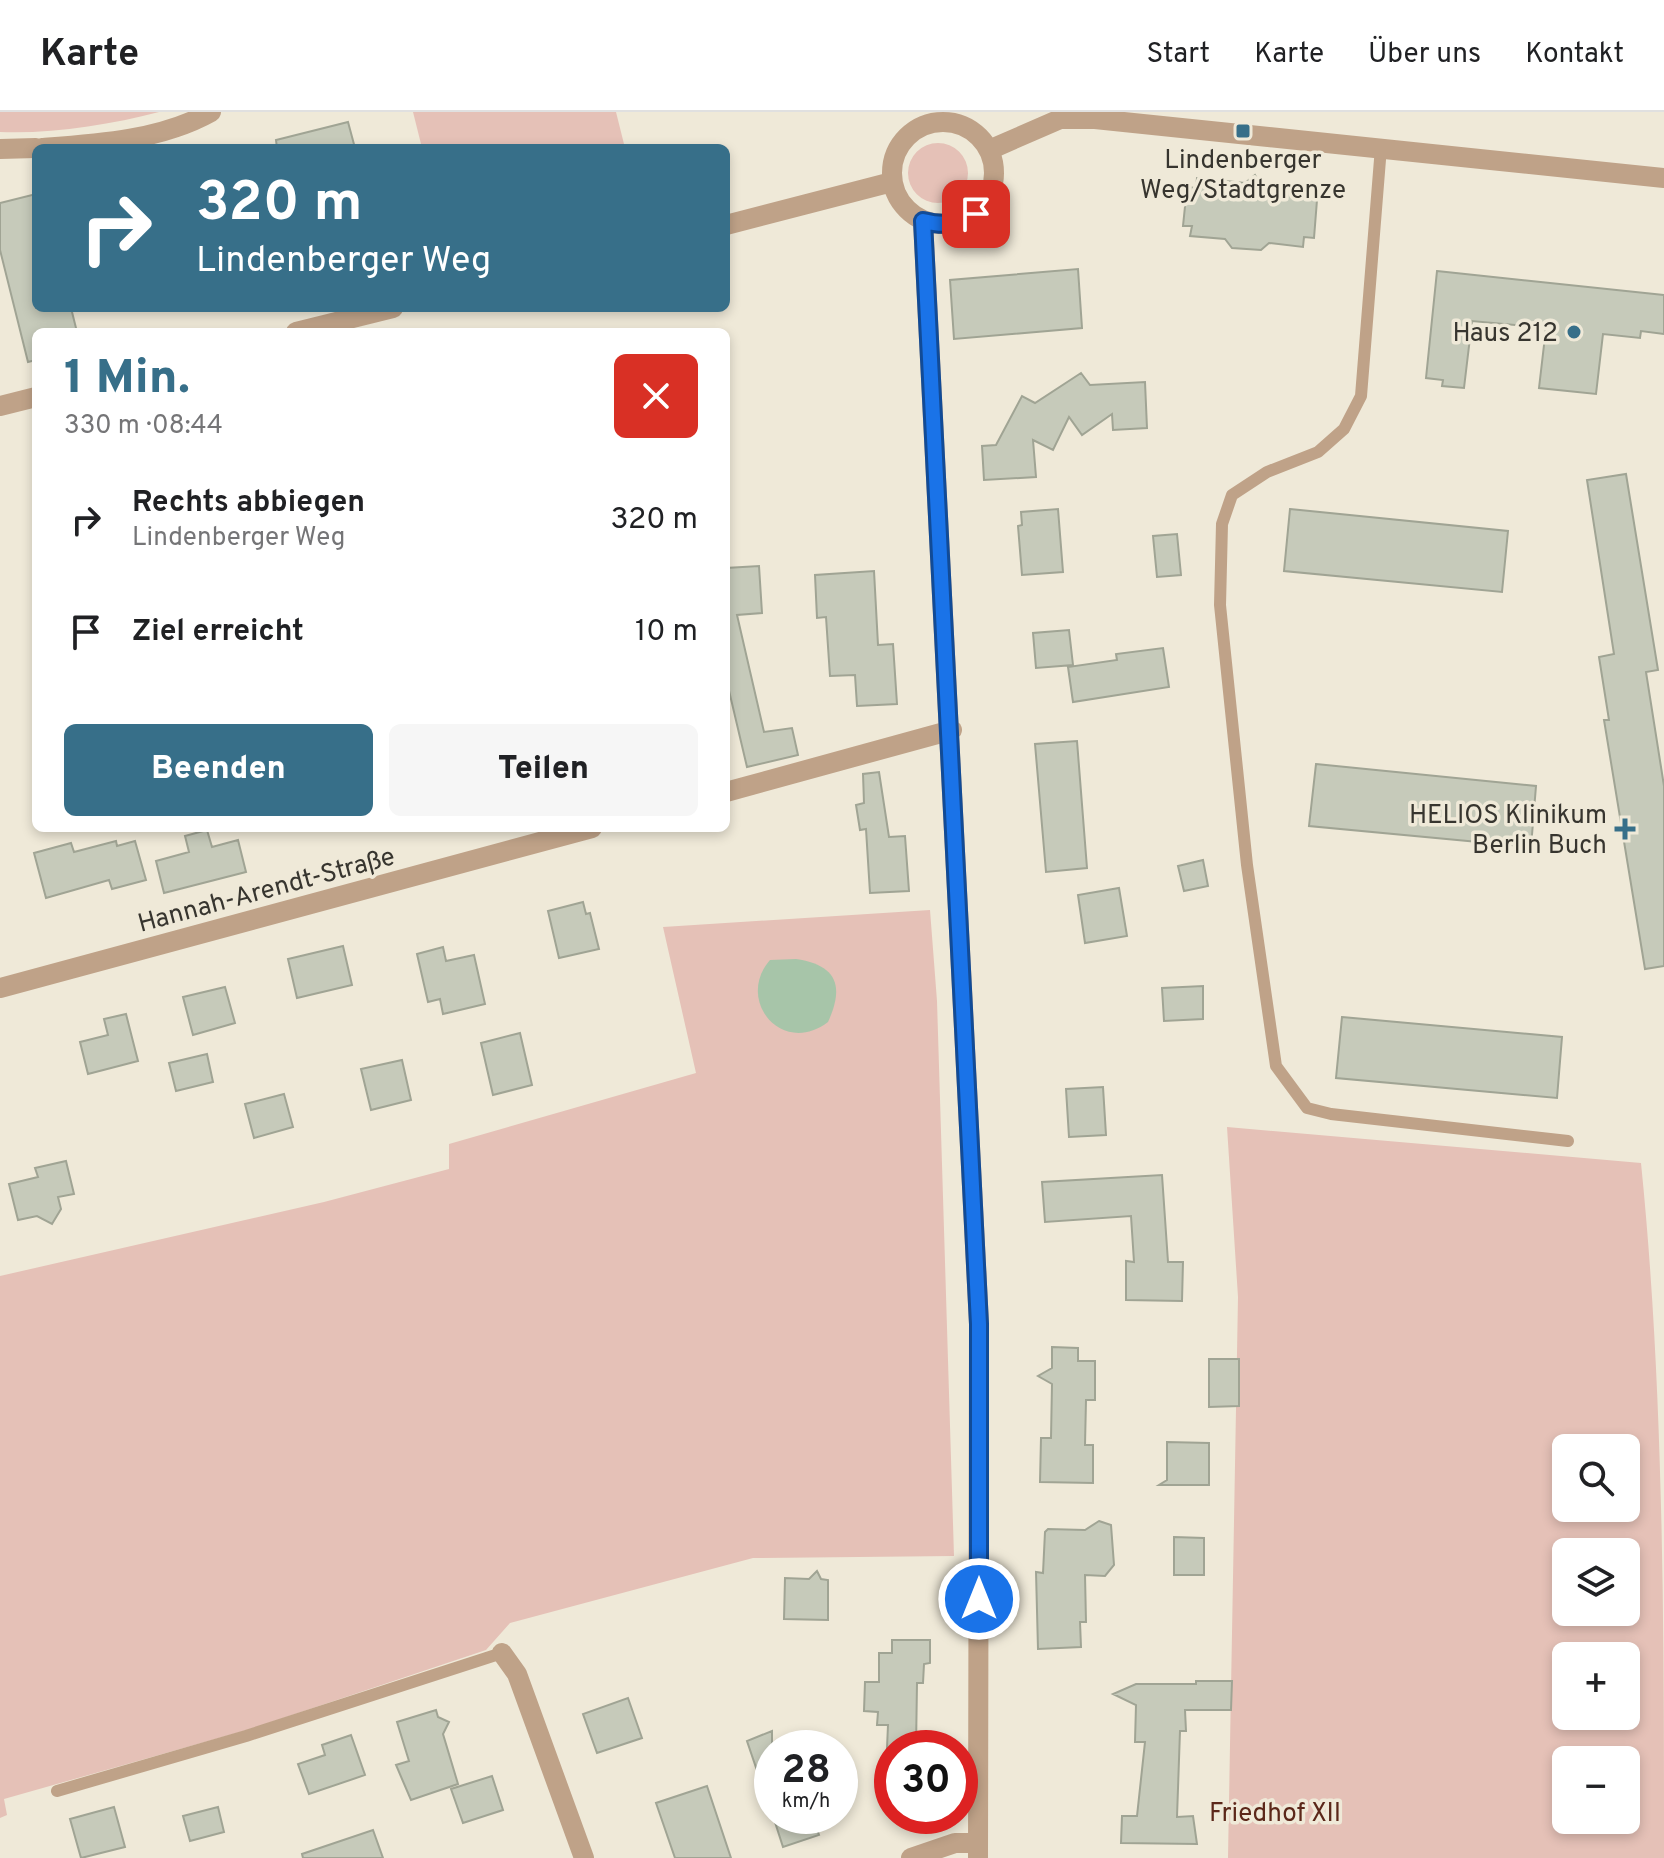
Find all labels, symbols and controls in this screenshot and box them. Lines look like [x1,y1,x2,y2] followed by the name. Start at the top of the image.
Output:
[40,31,139,80] text: Karte
[1146,37,1210,73] text: Start
[1254,37,1324,73] text: Karte
[1368,37,1481,73] text: Über uns
[1525,37,1624,73] text: Kontakt
[1234,122,1252,140] marker: Lindenberger Weg/Stadtgrenze
[1140,145,1346,208] place label: Lindenberger Weg/Stadtgrenze
[196,170,363,240] text: 320 m
[64,176,168,280] icon: right
[942,180,1010,248] pin
[954,192,998,236] icon: arrive
[196,239,491,285] text: Lindenberger Weg
[1452,318,1558,351] place label: Haus 212
[1565,323,1583,341] marker: Haus 212
[64,350,190,410] text: 1 Min.
[614,354,698,438] button: close
[64,410,223,443] text: 330 m · 08:44
[132,485,365,522] text: Rechts abbiegen
[64,498,108,542] icon: right
[610,502,698,539] text: 320 m
[132,522,345,555] text: Lindenberger Weg
[64,610,108,654] icon: arrive
[132,614,304,651] text: Ziel erreicht
[635,614,698,651] text: 10 m
[64,724,373,816] button: Beenden
[389,724,698,816] button: Teilen
[1409,800,1607,863] place label: HELIOS Klinikum Berlin Buch
[1614,818,1636,840] marker: HELIOS Klinikum Berlin Buch
[134,841,399,942] street label: Hannah-Arendt-Straße
[1552,1434,1640,1834] map controls
[1552,1434,1640,1522] button: search
[1552,1538,1640,1626] button: layers
[937,1557,1021,1641] position arrow
[1552,1642,1640,1730] button: +
[874,1730,978,1834] speed limit sign: 30
[1552,1746,1640,1834] button: −
[781,1747,831,1797] text: 28
[782,1789,830,1815] text: km/h
[1209,1798,1341,1831] park label: Friedhof XII

